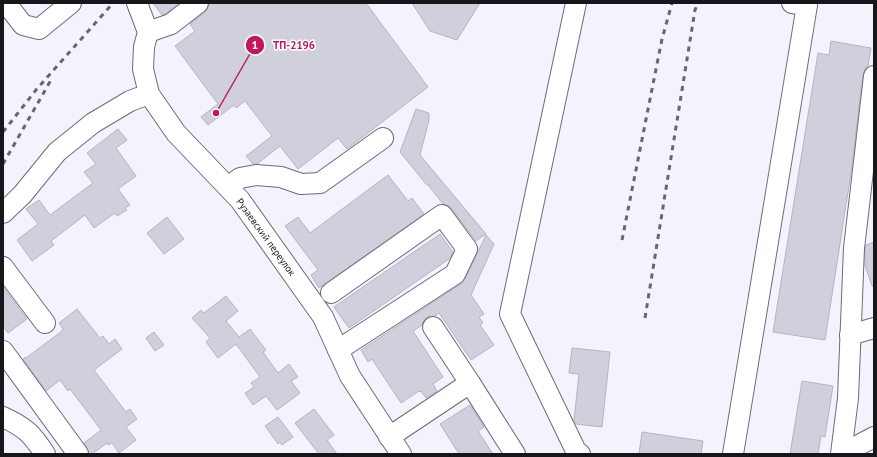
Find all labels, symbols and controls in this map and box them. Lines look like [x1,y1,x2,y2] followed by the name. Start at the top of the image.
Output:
[245,34,324,57] callout: ТП-2196
[252,37,258,52] text: 1
[273,38,315,52] text: ТП-2196
[233,196,299,279] street label: Рузаевский переулок

